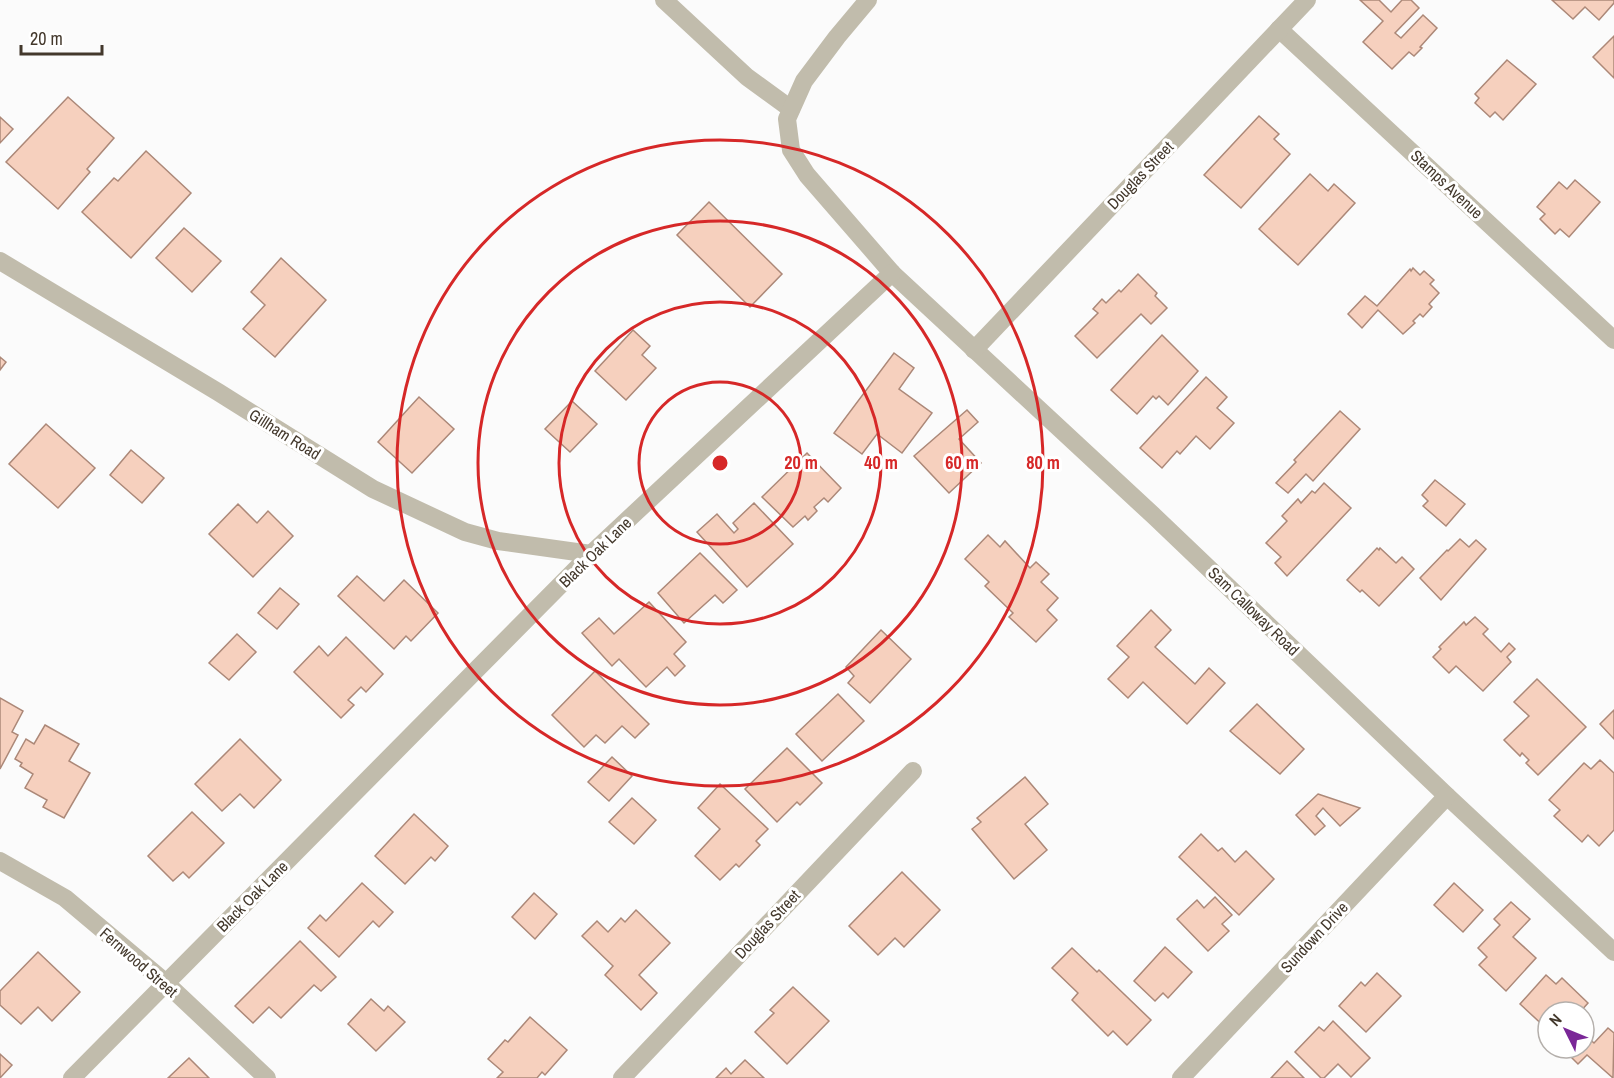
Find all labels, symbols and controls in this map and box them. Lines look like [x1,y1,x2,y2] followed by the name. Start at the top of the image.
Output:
[21,18,102,56] scale bar
[30,26,63,51] text: 20 m
[1102,136,1178,214] street label: Douglas Street
[1406,145,1488,223] street label: Stamps Avenue
[245,403,325,465] street label: Gillham Road
[784,450,818,475] text: 20 m
[864,450,898,475] text: 40 m
[945,450,979,475] text: 60 m
[1026,450,1060,475] text: 80 m
[710,453,730,473] centre of rings
[554,512,636,592] street label: Black Oak Lane
[1204,562,1304,660] street label: Sam Calloway Road
[211,855,293,937] street label: Black Oak Lane
[729,885,805,963] street label: Douglas Street
[1275,897,1353,977] street label: Sundown Drive
[95,922,183,1002] street label: Fernwood Street
[1536,1000,1596,1060] north arrow
[1544,1009,1566,1031] text: N

